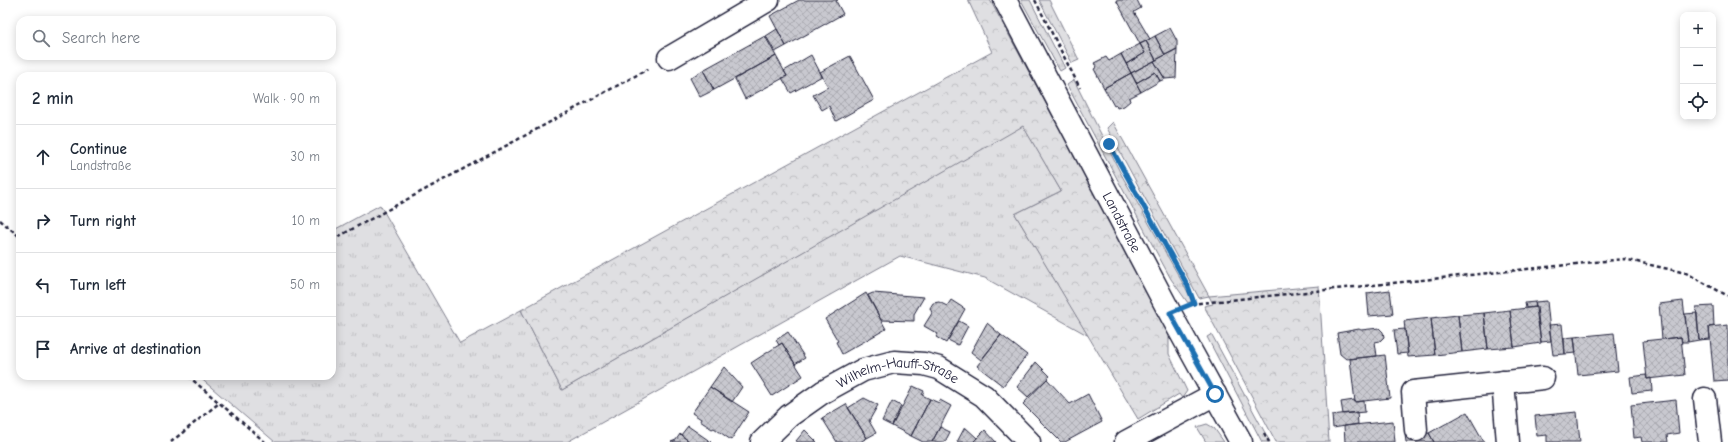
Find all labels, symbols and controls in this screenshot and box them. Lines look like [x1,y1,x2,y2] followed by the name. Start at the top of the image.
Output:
[1680,12,1716,120] map controls
[1680,12,1716,48] button: +
[16,16,336,60] search box
[30,27,52,49] icon: search
[62,29,140,47] text: Search here
[1680,48,1716,84] button: −
[1680,84,1716,120] button: locate
[32,89,73,108] text: 2 min
[253,91,320,106] text: Walk · 90 m
[1100,135,1118,153] route end
[70,140,127,158] text: Continue
[32,146,54,168] icon: ahead
[290,149,320,164] text: 30 m
[70,158,131,173] text: Landstraße
[1099,189,1144,255] street label: Landstraße
[32,210,54,232] icon: right
[70,212,136,230] text: Turn right
[292,213,320,228] text: 10 m
[32,274,54,296] icon: left
[70,276,126,294] text: Turn left
[290,277,320,292] text: 50 m
[32,338,54,360] icon: arrive
[70,340,201,358] text: Arrive at destination
[834,354,962,392] street label: Wilhelm-Hauff-Straße
[1206,385,1224,403] route start

